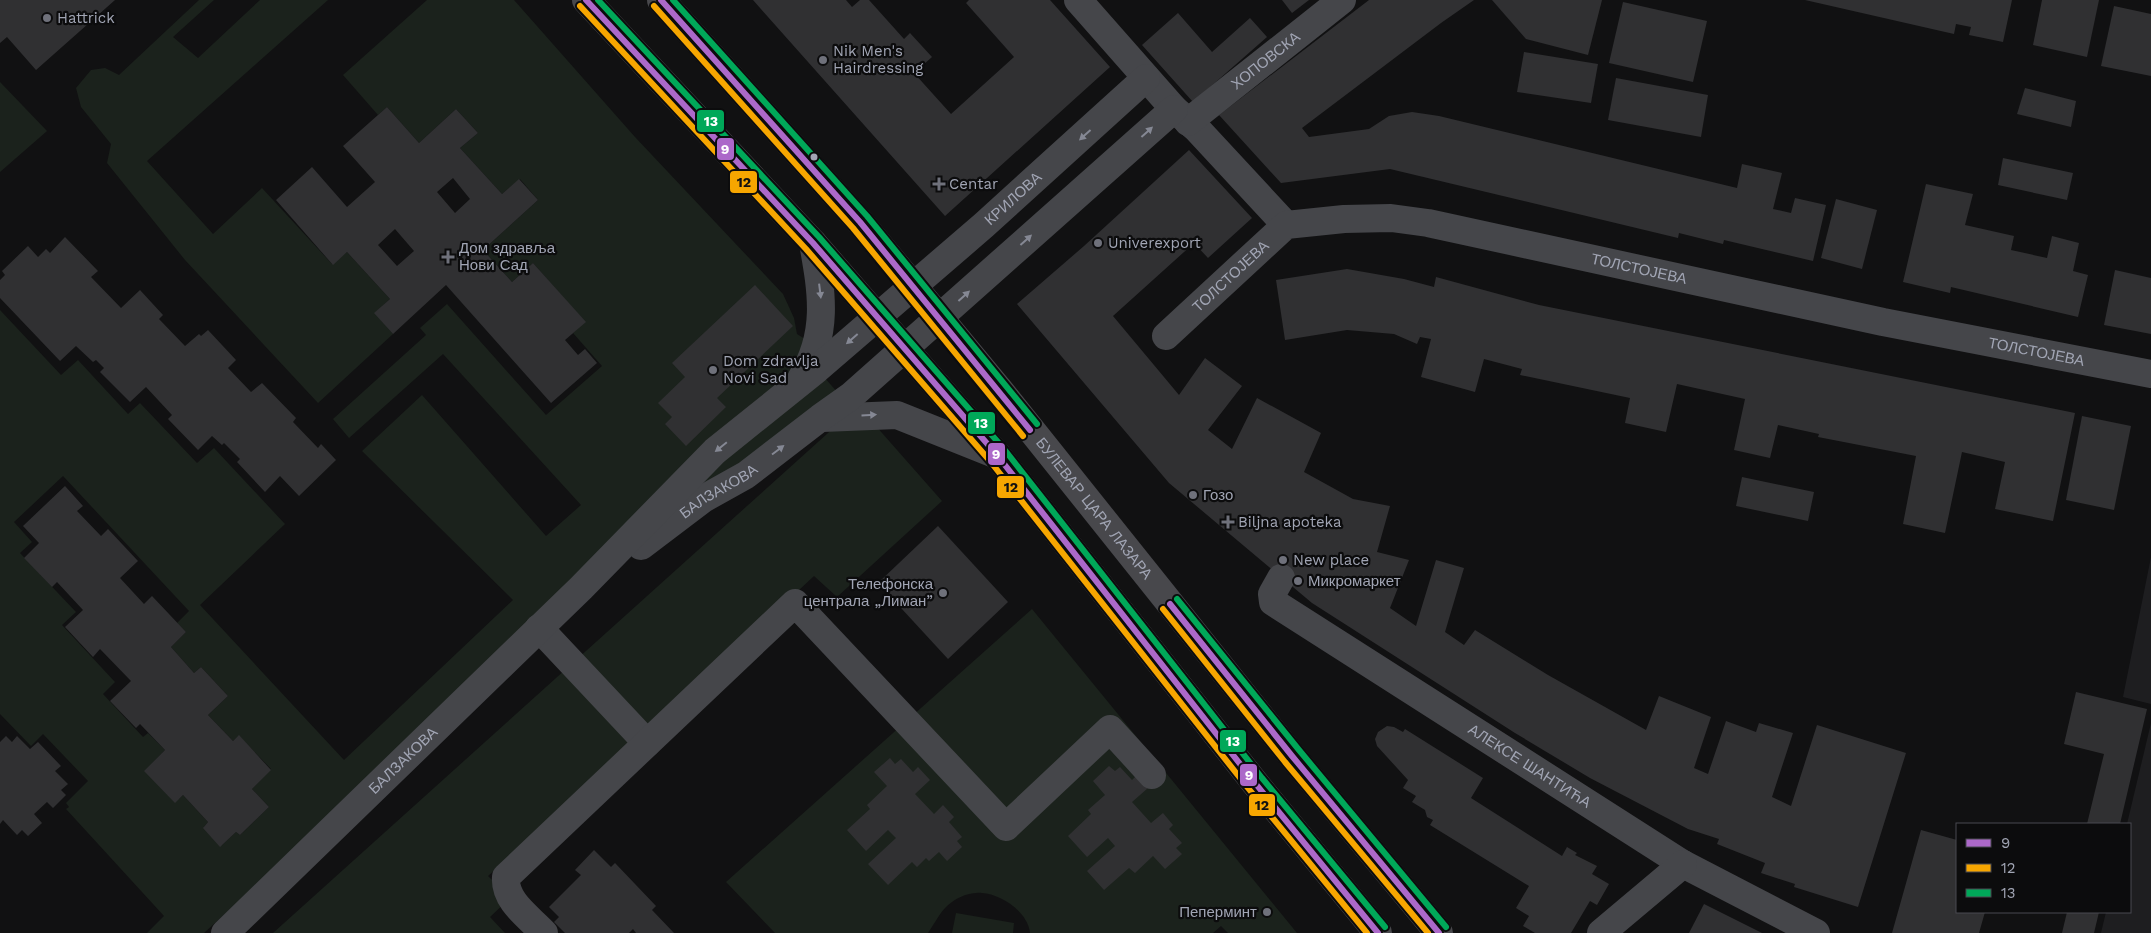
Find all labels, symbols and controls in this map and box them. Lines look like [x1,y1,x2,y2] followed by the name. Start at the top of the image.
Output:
[57,9,115,27] place label: Hattrick
[41,12,53,24] marker: Hattrick
[1228,28,1304,93] street label: ХОПОВСКА
[833,42,923,77] place label: Nik Men's Hairdressing
[817,54,829,66] marker: Nik Men's Hairdressing
[696,109,725,133] line badge: 13
[704,113,718,129] text: 13
[1141,127,1154,138] one-way arrow
[1079,129,1091,141] one-way arrow
[716,137,735,161] line badge: 9
[721,141,729,157] text: 9
[809,152,819,162] unlabelled marker
[981,168,1045,229] street label: КРИЛОВА
[729,170,758,194] line badge: 12
[737,174,751,190] text: 12
[949,175,998,193] place label: Centar
[933,178,945,190] marker: Centar
[1108,234,1202,252] place label: Univerexport
[1019,235,1032,246] one-way arrow
[1092,237,1104,249] marker: Univerexport
[1189,237,1272,316] street label: ТОЛСТОЈЕВА
[459,239,556,274] place label: Дом здравља Нови Сад
[441,250,455,264] marker: Дом здравља Нови Сад
[1589,250,1688,288] street label: ТОЛСТОЈЕВА
[816,284,824,300] one-way arrow
[958,290,971,301] one-way arrow
[846,334,859,345] one-way arrow
[1987,334,2086,370] street label: ТОЛСТОЈЕВА
[723,352,819,387] place label: Dom zdravlja Novi Sad
[707,364,719,376] marker: Dom zdravlja Novi Sad
[861,410,877,418] one-way arrow
[967,411,996,435] line badge: 13
[974,415,988,431] text: 13
[1032,434,1156,583] street label: БУЛЕВАР ЦАРА ЛАЗАРА
[715,441,728,452] one-way arrow
[987,442,1006,466] line badge: 9
[771,445,785,455] one-way arrow
[992,446,1000,462] text: 9
[676,460,761,523] street label: БАЛЗАКОВА
[996,475,1025,499] line badge: 12
[1004,479,1018,495] text: 12
[1203,486,1233,504] place label: Гозо
[1187,489,1199,501] marker: Гозо
[1238,513,1342,531] place label: Biljna apoteka
[1222,516,1234,528] marker: Biljna apoteka
[1293,551,1369,569] place label: New place
[1277,554,1289,566] marker: New place
[1308,572,1401,590] place label: Микромаркет
[804,575,934,610] place label: Телефонска централа „Лиман”
[1292,575,1304,587] marker: Микромаркет
[937,587,949,599] marker: Телефонска централа „Лиман”
[1465,720,1594,812] street label: АЛЕКСЕ ШАНТИЋА
[365,723,441,798] street label: БАЛЗАКОВА
[1219,729,1247,753] line badge: 13
[1226,733,1240,749] text: 13
[1239,763,1258,787] line badge: 9
[1245,767,1253,783] text: 9
[1248,793,1276,817] line badge: 12
[1255,797,1269,813] text: 12
[1956,823,2131,913] legend
[2001,834,2010,852] text: 9
[2001,859,2016,877] text: 12
[2001,884,2016,902] text: 13
[1179,903,1257,921] place label: Пеперминт
[1261,906,1273,918] marker: Пеперминт

